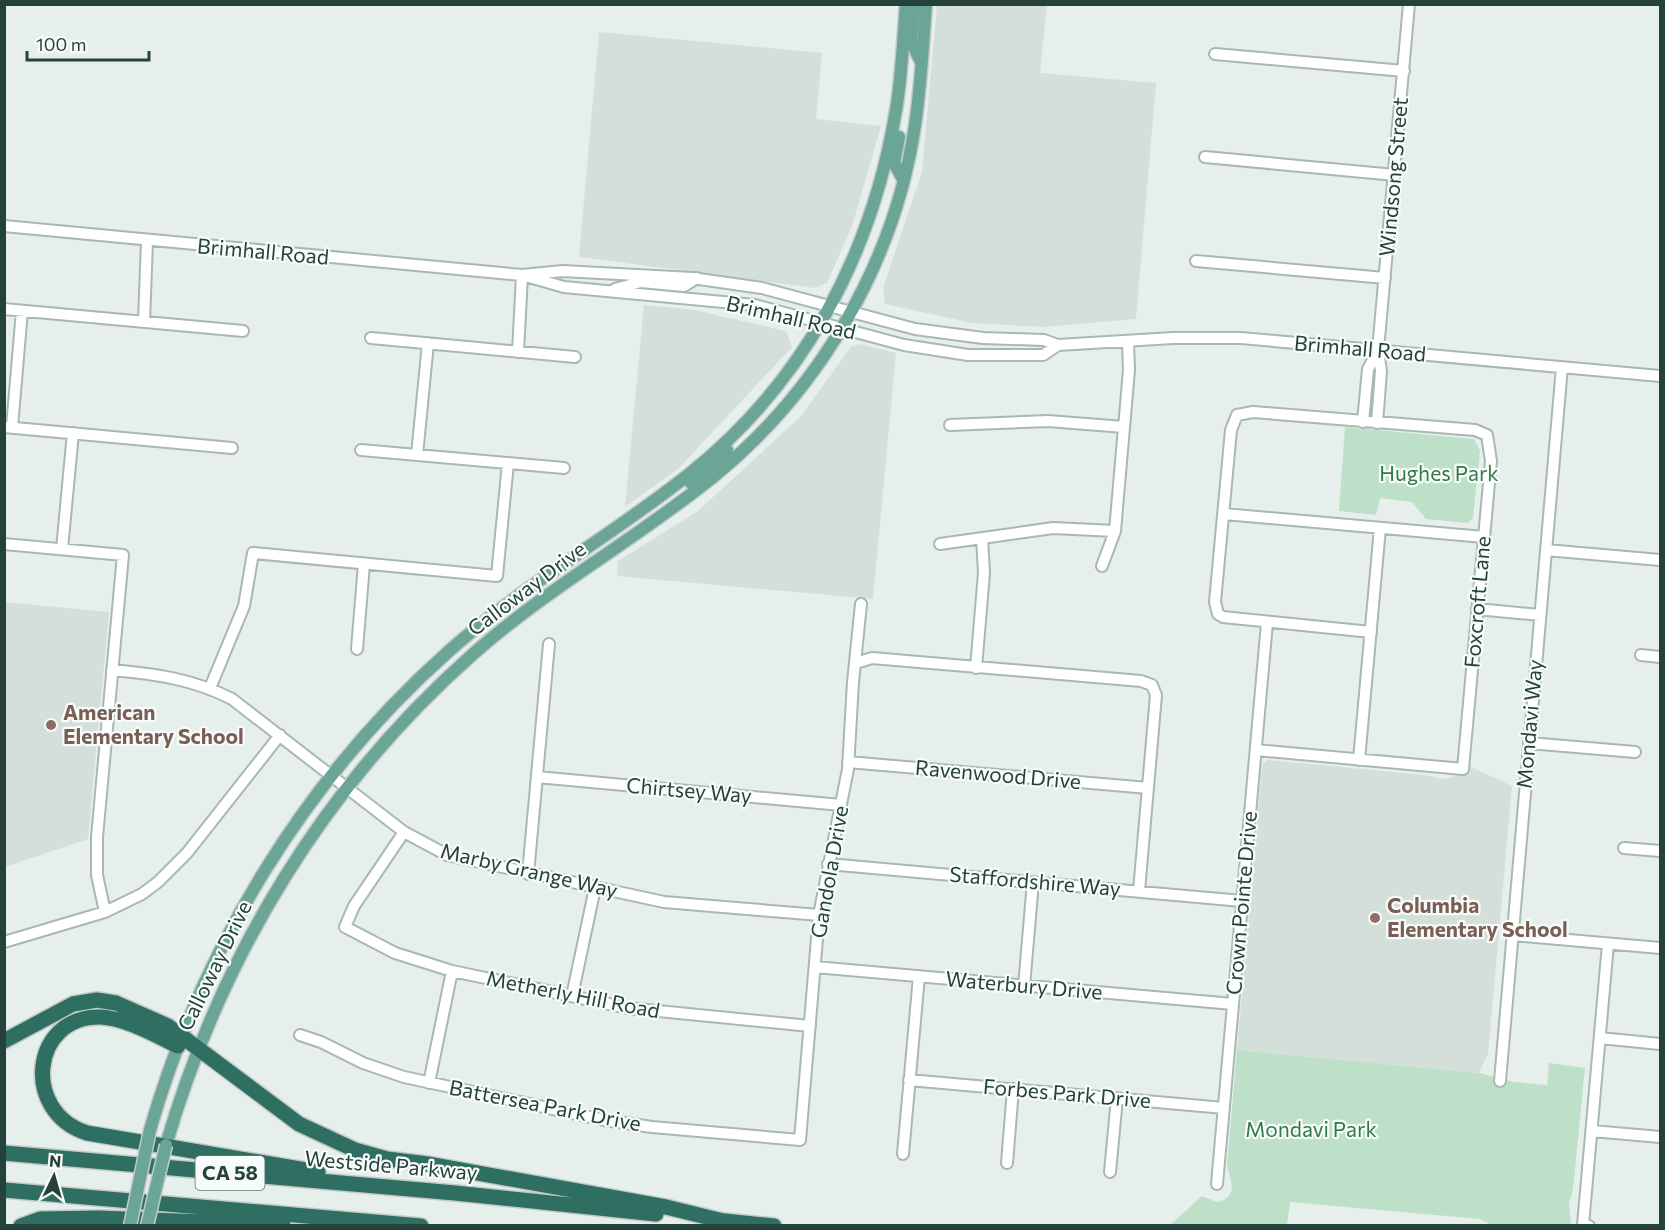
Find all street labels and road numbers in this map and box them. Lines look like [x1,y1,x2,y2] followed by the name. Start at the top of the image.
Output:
[1373,96,1412,258] street label: Windsong Street
[196,232,330,269] street label: Brimhall Road
[724,289,859,344] street label: Brimhall Road
[1293,329,1427,366] street label: Brimhall Road
[462,535,590,640] street label: Calloway Drive
[1458,535,1495,669] street label: Foxcroft Lane
[1510,658,1547,790] street label: Mondavi Way
[914,754,1082,793] street label: Ravenwood Drive
[625,772,753,807] street label: Chirtsey Way
[805,804,852,940] street label: Gandola Drive
[1220,810,1261,996] street label: Crown Pointe Drive
[438,837,620,902] street label: Marby Grange Way
[948,861,1122,900] street label: Staffordshire Way
[171,896,256,1034] street label: Calloway Drive
[484,964,662,1023] street label: Metherly Hill Road
[945,965,1104,1004] street label: Waterbury Drive
[982,1073,1152,1112] street label: Forbes Park Drive
[447,1074,643,1135] street label: Battersea Park Drive
[304,1144,479,1185] street label: Westside Parkway
[196,1156,264,1190] road number: CA 58

